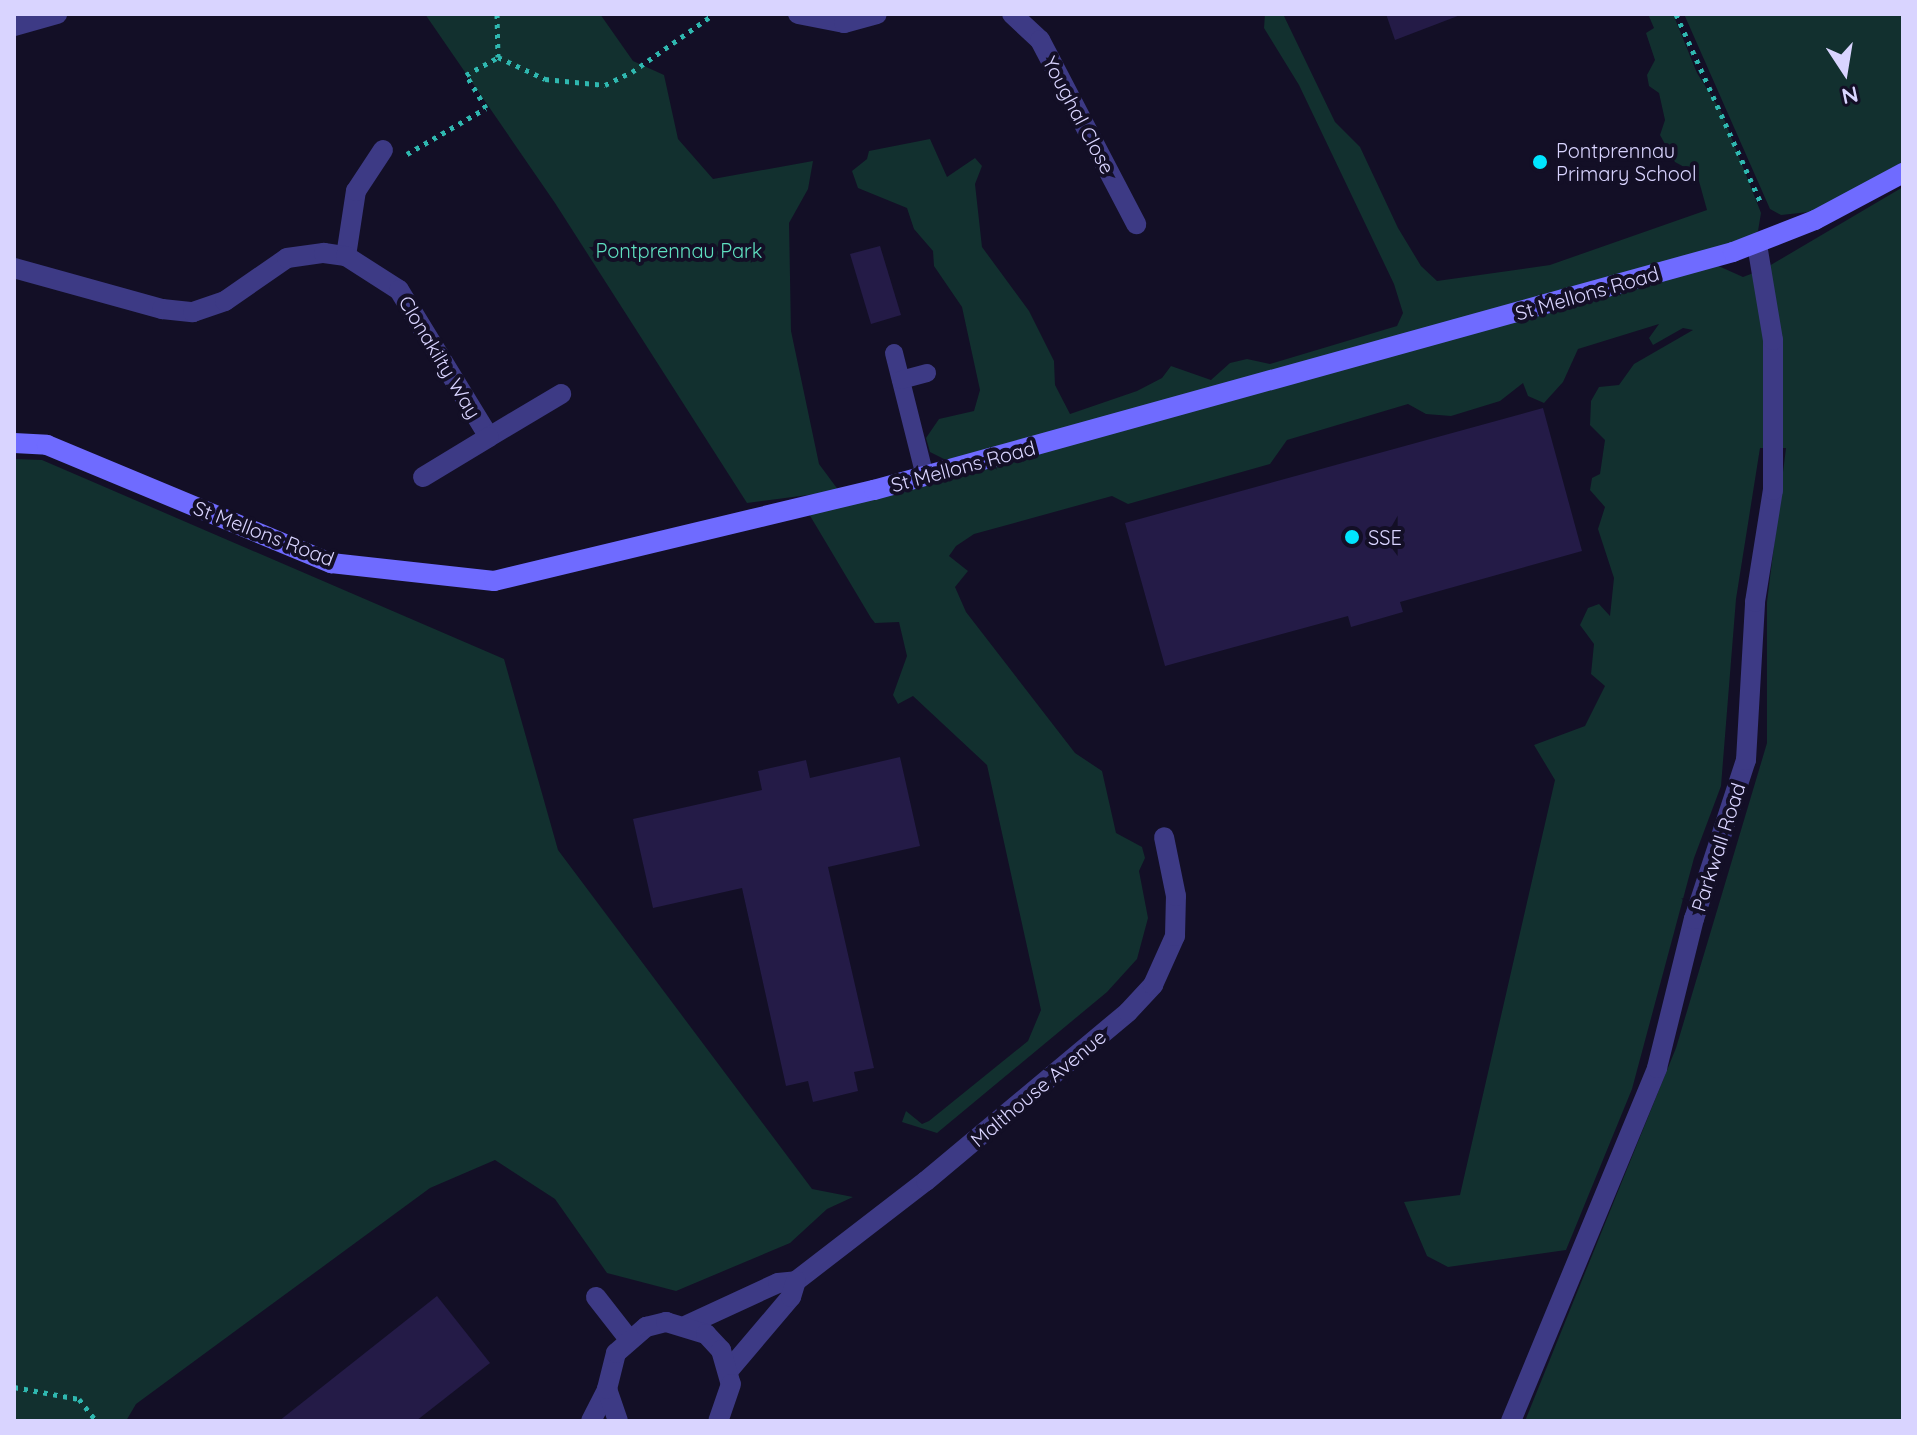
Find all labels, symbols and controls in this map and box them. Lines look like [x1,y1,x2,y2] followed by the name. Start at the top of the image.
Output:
[1805,32,1885,112] north arrow
[1038,52,1120,178] street label: Youghal Close
[1839,80,1861,111] text: N
[1556,138,1696,185] place label: Pontprennau Primary School
[1531,153,1549,171] marker: Pontprennau Primary School
[595,238,763,262] park label: Pontprennau Park
[1512,261,1662,325] street label: St Mellons Road
[394,291,486,423] street label: Clonakilty Way
[888,435,1038,497] street label: St Mellons Road
[190,495,338,571] street label: St Mellons Road
[1368,525,1402,549] place label: SSE
[1343,528,1361,546] marker: SSE
[1686,780,1750,914] street label: Parkwall Road
[965,1024,1111,1152] street label: Malthouse Avenue

